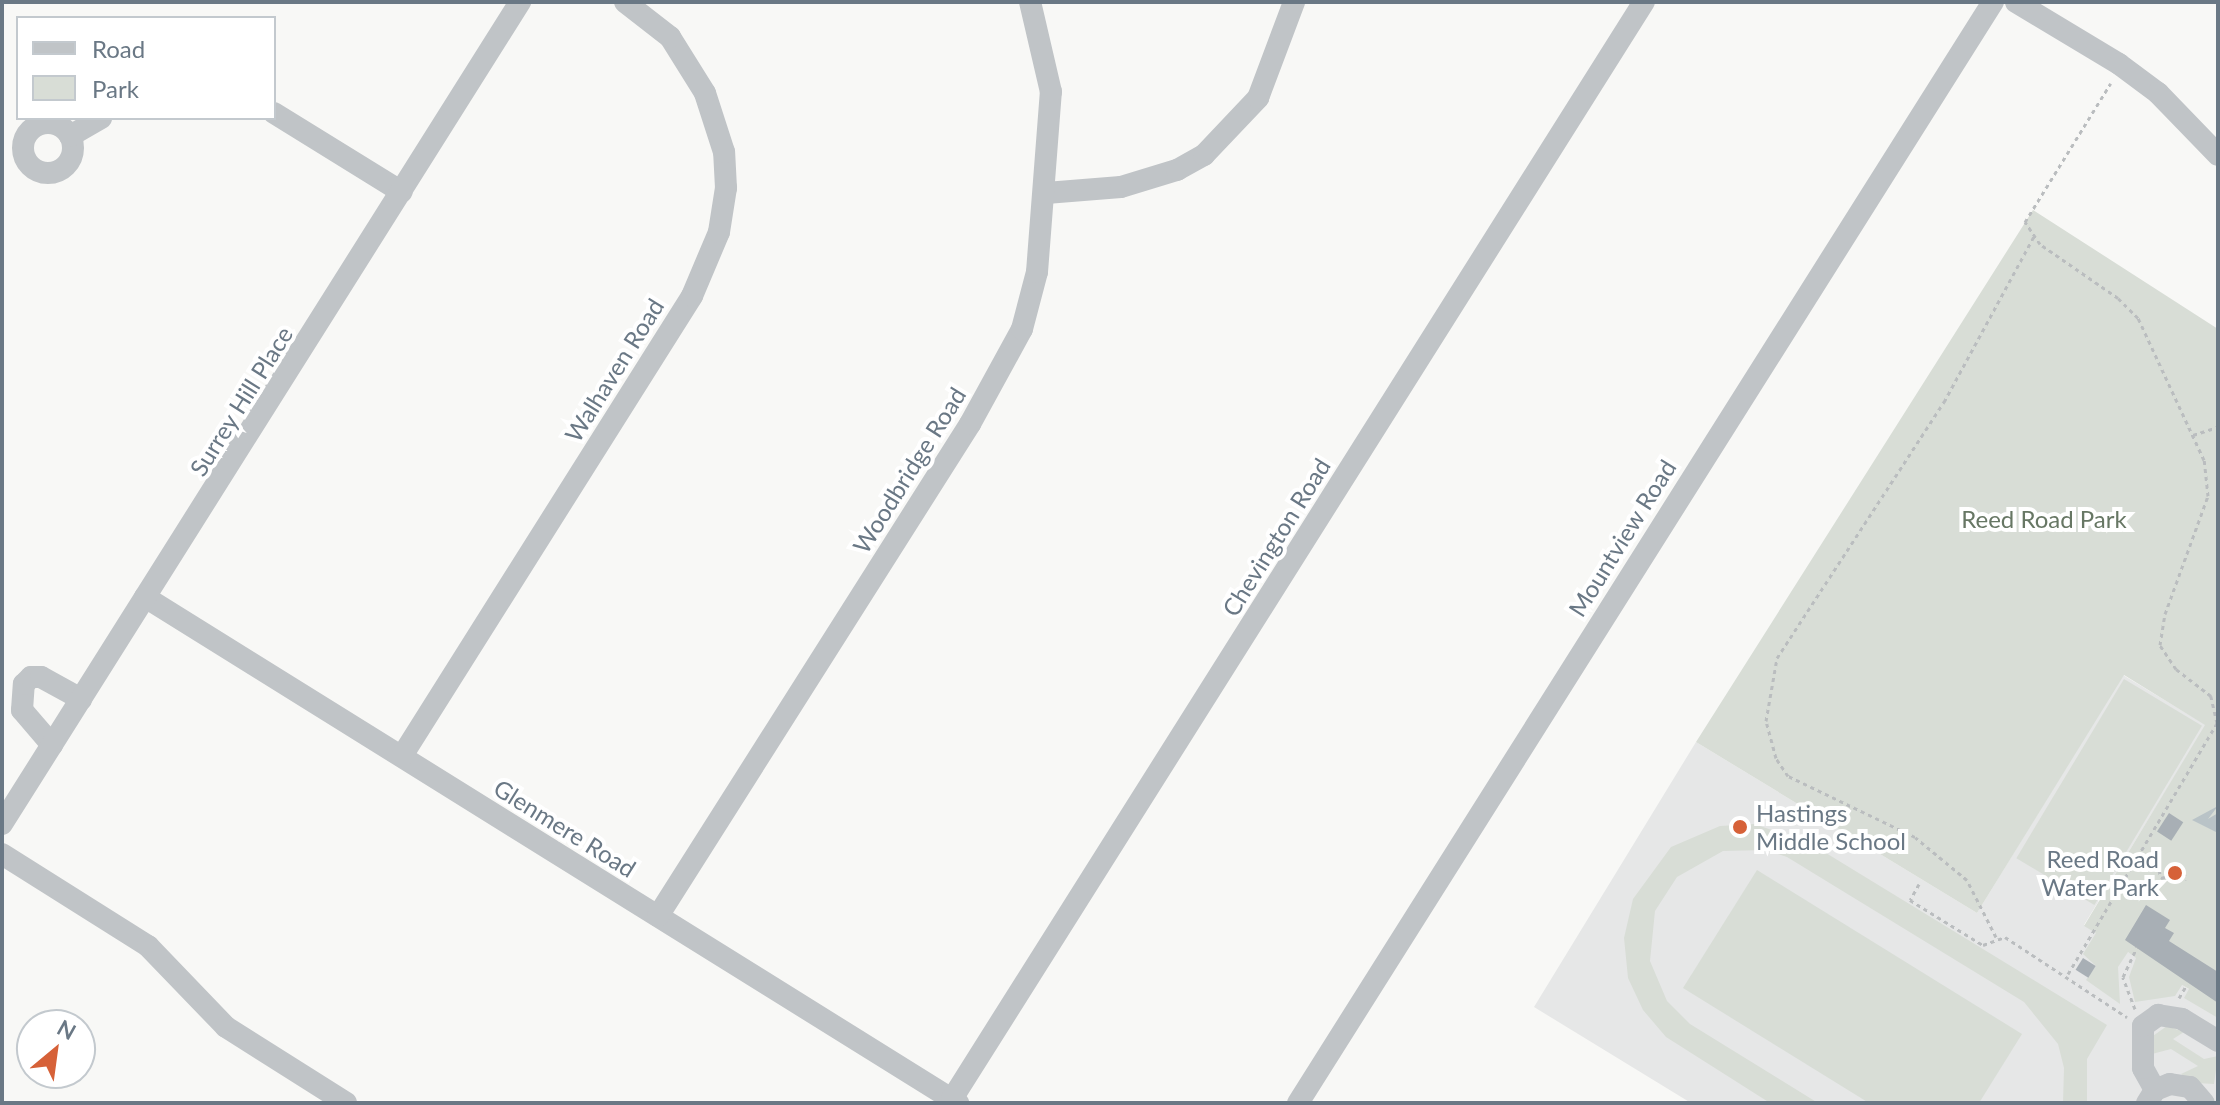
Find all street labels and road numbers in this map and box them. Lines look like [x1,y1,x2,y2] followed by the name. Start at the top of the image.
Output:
[558,293,670,447] street label: Walhaven Road
[183,321,299,481] street label: Surrey Hill Place
[846,382,972,558] street label: Woodbridge Road
[1216,453,1336,621] street label: Chevington Road
[1562,454,1682,622] street label: Mountview Road
[489,773,641,883] street label: Glenmere Road

